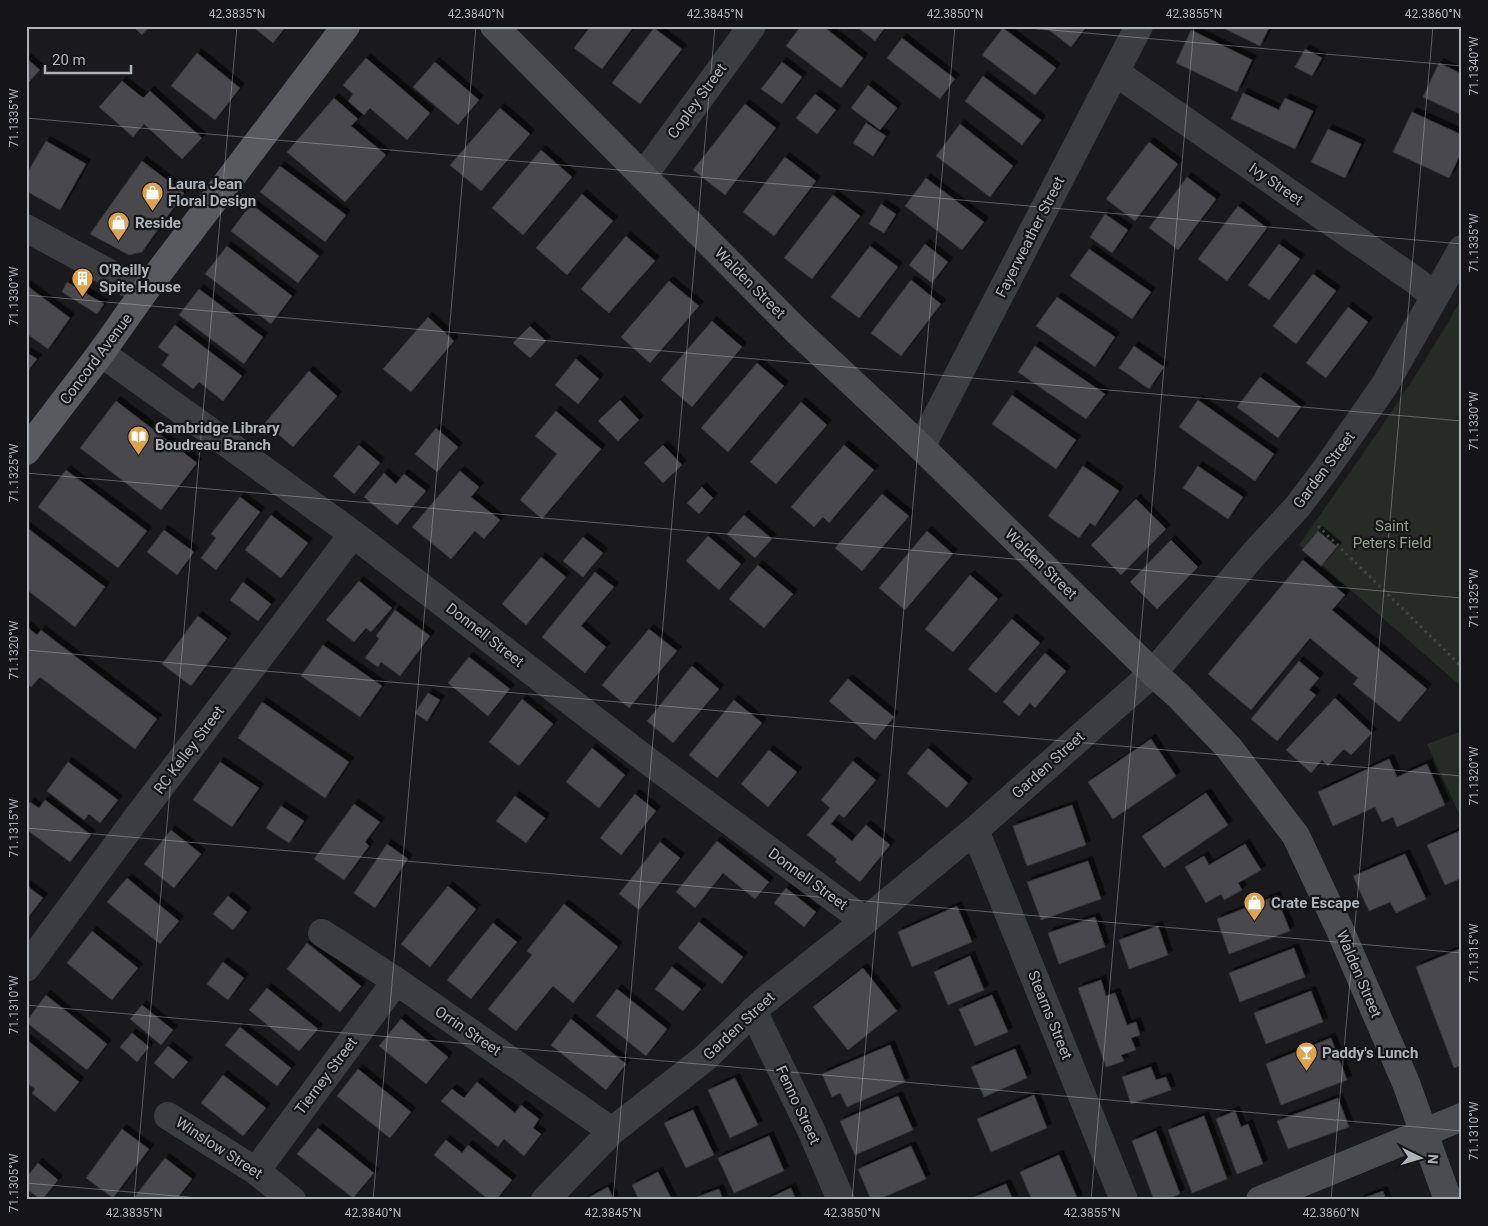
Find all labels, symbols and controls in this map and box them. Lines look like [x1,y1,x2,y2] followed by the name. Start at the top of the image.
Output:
[209,7,265,21] text: 42.3835°N
[448,7,504,21] text: 42.3840°N
[687,7,743,21] text: 42.3845°N
[927,7,983,21] text: 42.3850°N
[1166,7,1222,21] text: 42.3855°N
[1405,7,1461,21] text: 42.3860°N
[1467,36,1481,95] text: 71.1340°W
[45,42,131,74] scale bar
[52,51,86,69] text: 20 m
[664,60,730,142] street label: Copley Street
[7,88,21,147] text: 71.1335°W
[1246,159,1307,209] street label: Ivy Street
[992,174,1068,300] street label: Fayerweather Street
[168,175,256,210] place label: Laura Jean Floral Design
[140,181,164,212] shop icon: Laura Jean Floral Design
[107,211,131,242] shop icon: Reside
[1467,213,1481,272] text: 71.1335°W
[135,214,181,232] place label: Reside
[711,244,789,322] street label: Walden Street
[99,261,181,296] place label: O'Reilly Spite House
[7,266,21,325] text: 71.1330°W
[71,267,95,298] building icon: O'Reilly Spite House
[56,310,136,408] street label: Concord Avenue
[1467,391,1481,450] text: 71.1330°W
[155,419,280,454] place label: Cambridge Library Boudreau Branch
[127,425,151,456] library icon: Cambridge Library Boudreau Branch
[1289,428,1359,512] street label: Garden Street
[7,443,21,502] text: 71.1325°W
[1353,517,1431,552] park label: Saint Peters Field
[1001,525,1081,603] street label: Walden Street
[1467,568,1481,627] text: 71.1325°W
[443,599,527,671] street label: Donnell Street
[7,620,21,679] text: 71.1320°W
[150,702,228,798] street label: RC Kelley Street
[1008,728,1088,802] street label: Garden Street
[1467,746,1481,805] text: 71.1320°W
[7,798,21,857] text: 71.1315°W
[765,844,851,914] street label: Donnell Street
[1243,891,1267,922] shop icon: Crate Escape
[1271,894,1360,912] place label: Crate Escape
[1467,923,1481,982] text: 71.1315°W
[1333,928,1385,1020] street label: Walden Street
[1024,968,1076,1062] street label: Stearns Street
[7,975,21,1034] text: 71.1310°W
[699,988,779,1064] street label: Garden Street
[432,1002,504,1060] street label: Orrin Street
[291,1034,361,1118] street label: Tierney Street
[1294,1041,1318,1072] bar icon: Paddy's Lunch
[1322,1044,1418,1062] place label: Paddy's Lunch
[772,1063,824,1147] street label: Fenno Street
[1467,1101,1481,1160] text: 71.1310°W
[172,1113,266,1183] street label: Winslow Street
[1396,1134,1446,1184] north arrow
[7,1153,21,1212] text: 71.1305°W
[1425,1154,1441,1165] text: N
[106,1206,162,1220] text: 42.3835°N
[345,1206,401,1220] text: 42.3840°N
[585,1206,641,1220] text: 42.3845°N
[824,1206,880,1220] text: 42.3850°N
[1064,1206,1120,1220] text: 42.3855°N
[1303,1206,1359,1220] text: 42.3860°N

